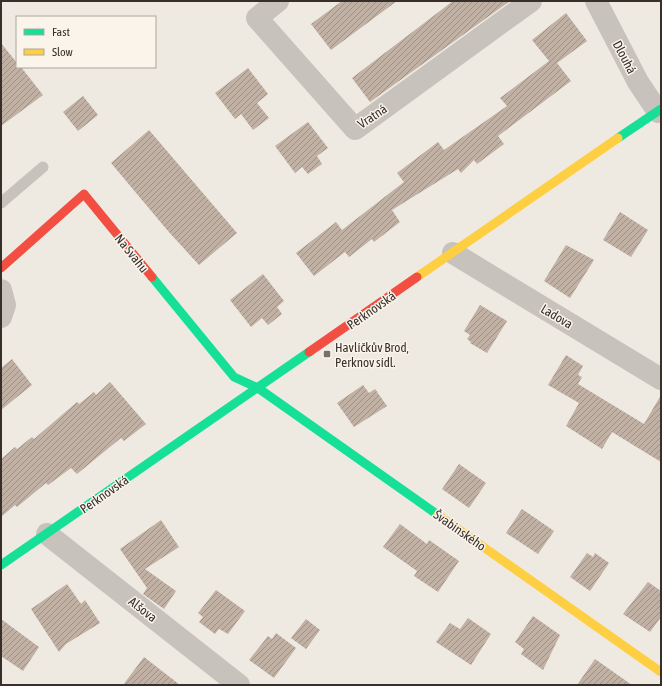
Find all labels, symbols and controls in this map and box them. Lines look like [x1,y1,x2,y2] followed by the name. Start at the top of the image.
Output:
[16,16,156,68] legend
[52,25,70,39] text: Fast
[610,38,639,76] street label: Dlouhá
[52,45,73,59] text: Slow
[355,101,390,132] street label: Vratná
[112,231,152,275] street label: Na Svahu
[344,288,398,333] street label: Perknovská
[538,301,575,332] street label: Ladova
[335,340,409,370] place label: Havlíčkův Brod, Perknov sídl.
[322,349,332,359] marker: Havlíčkův Brod, Perknov sídl.
[77,472,131,517] street label: Perknovská
[431,507,489,554] street label: Švabinského
[126,594,160,625] street label: Alšova

